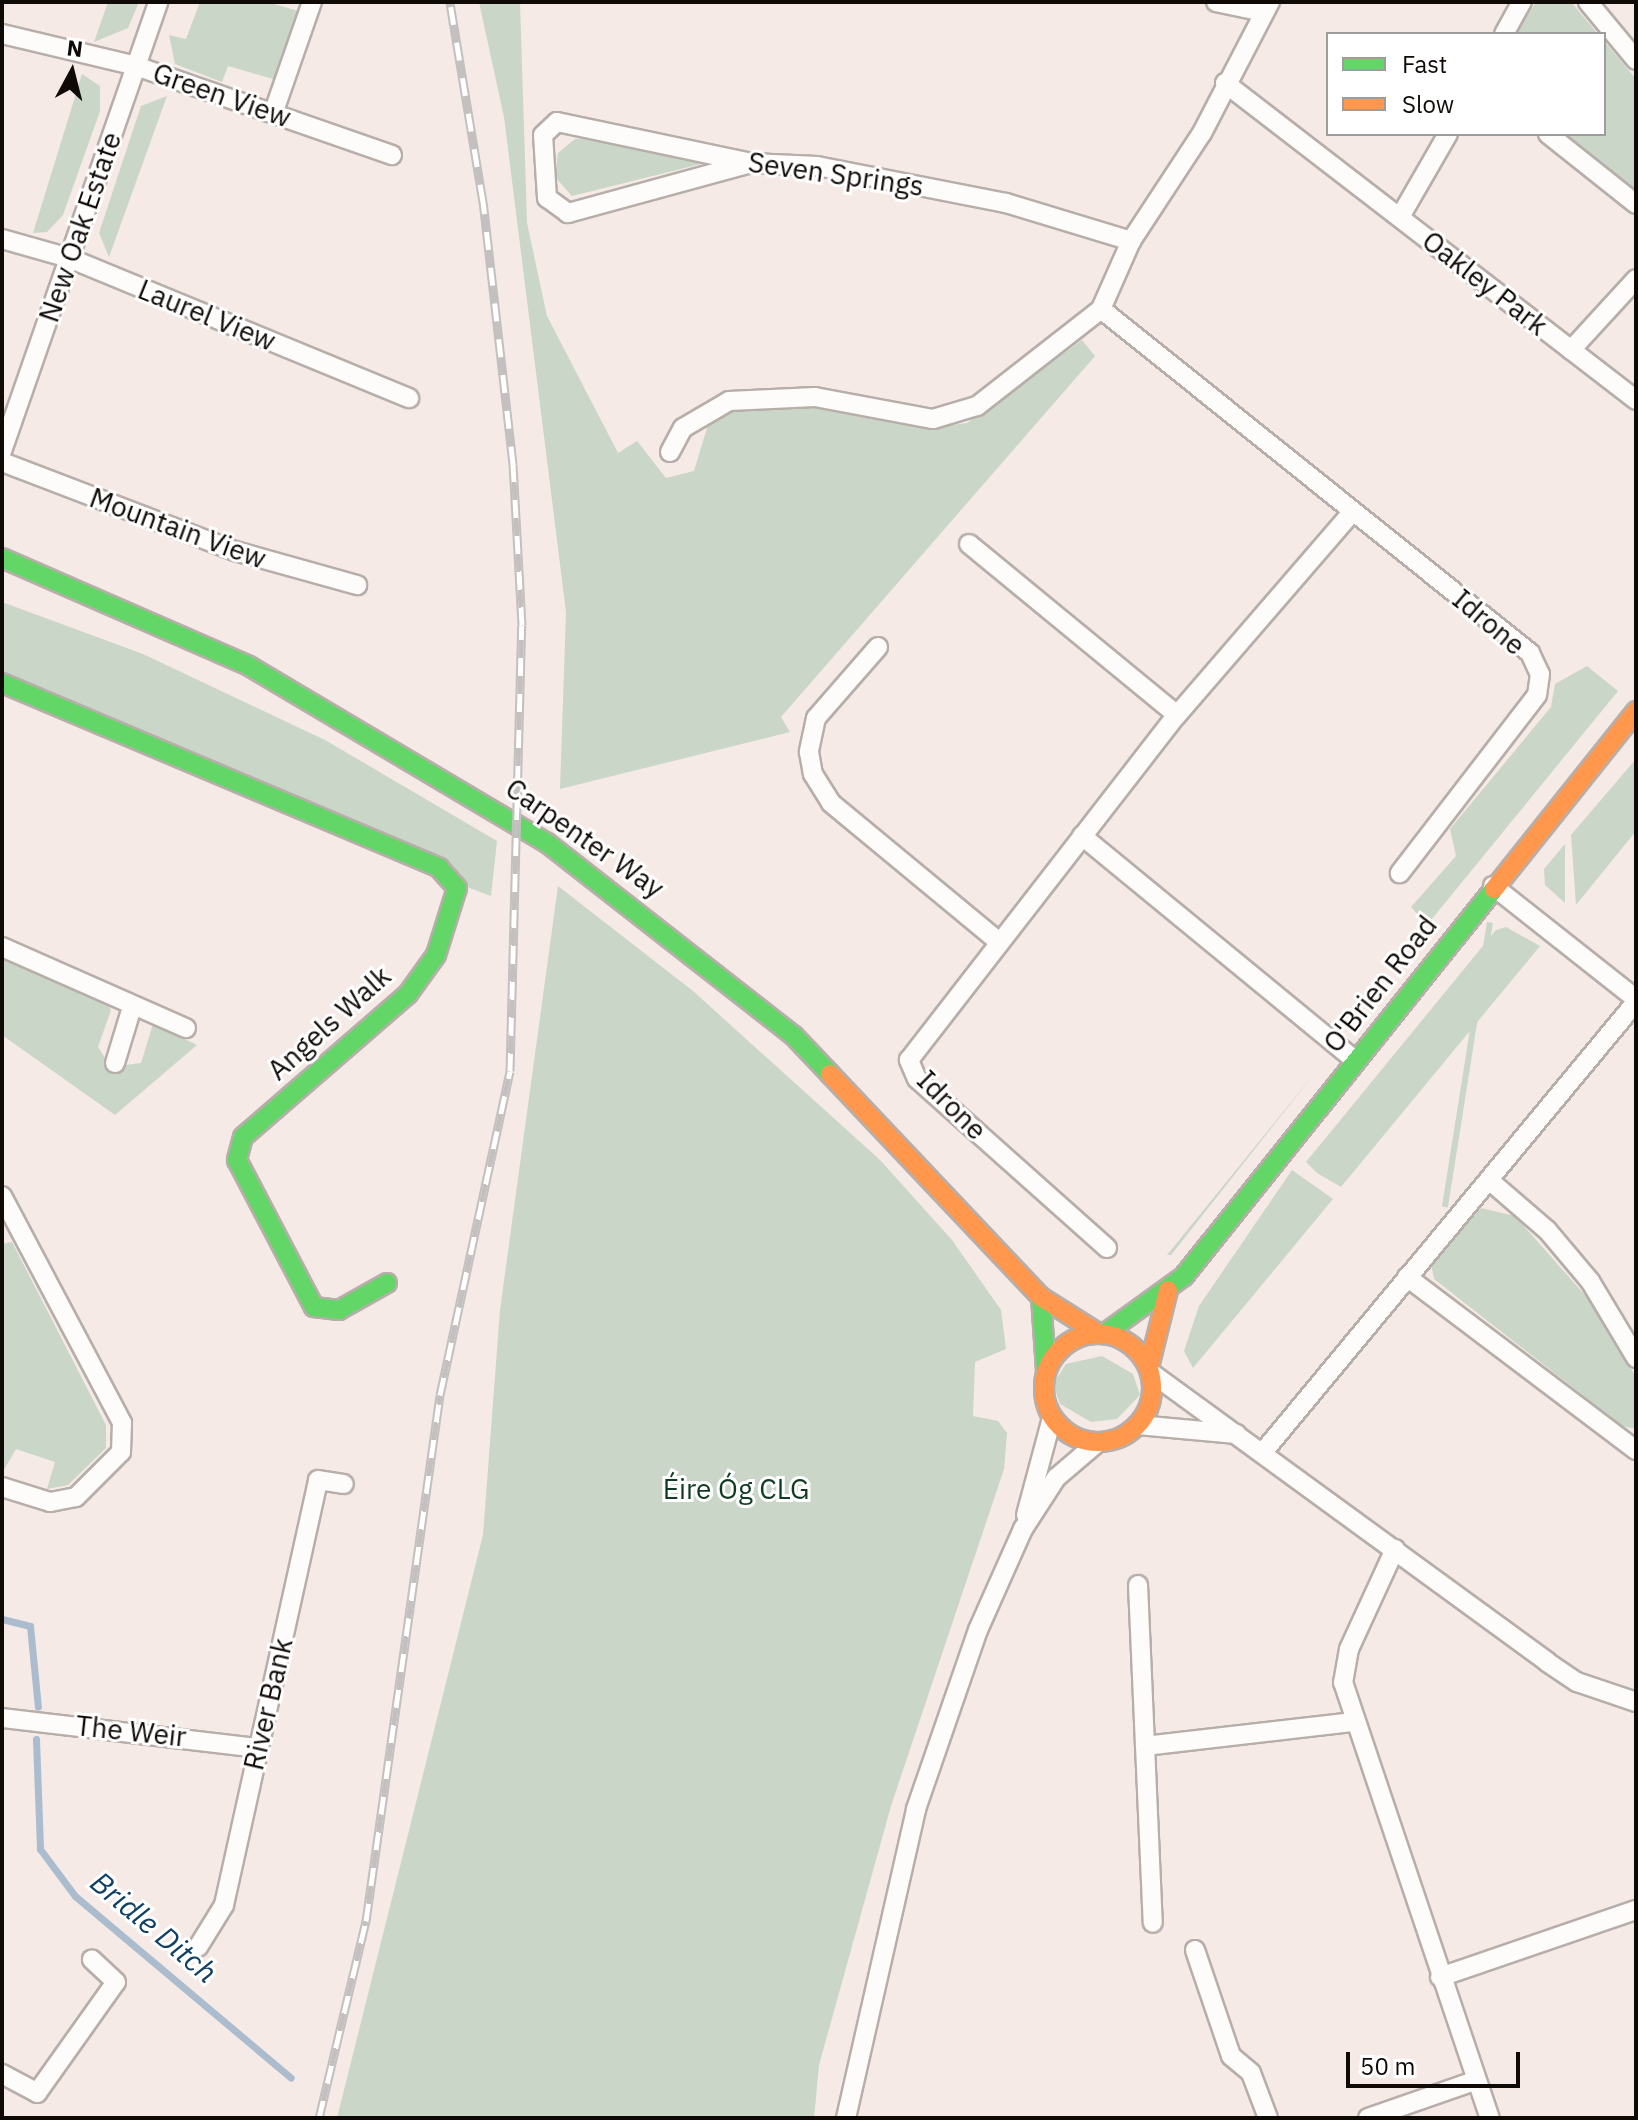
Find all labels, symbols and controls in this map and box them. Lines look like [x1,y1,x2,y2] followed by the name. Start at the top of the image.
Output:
[32,32,112,112] north arrow
[65,32,85,63] text: N
[1326,32,1606,136] legend
[1402,48,1447,80] text: Fast
[149,56,295,134] street label: Green View
[1402,88,1454,120] text: Slow
[32,127,128,327] street label: New Oak Estate
[746,145,926,203] street label: Seven Springs
[1416,224,1554,342] street label: Oakley Park
[133,272,281,358] street label: Laurel View
[85,481,271,575] street label: Mountain View
[1446,582,1532,662] street label: Idrone
[499,771,671,905] street label: Carpenter Way
[1316,909,1444,1059] street label: O'Brien Road
[261,959,397,1087] street label: Angels Walk
[910,1063,994,1147] street label: Idrone
[663,1472,809,1506] park label: Éire Óg CLG
[236,1635,300,1773] street label: River Bank
[74,1708,188,1754] street label: The Weir
[84,1864,224,1990] water label: Bridle Ditch
[1350,2036,1524,2086] scale bar
[1360,2050,1415,2082] text: 50 m

